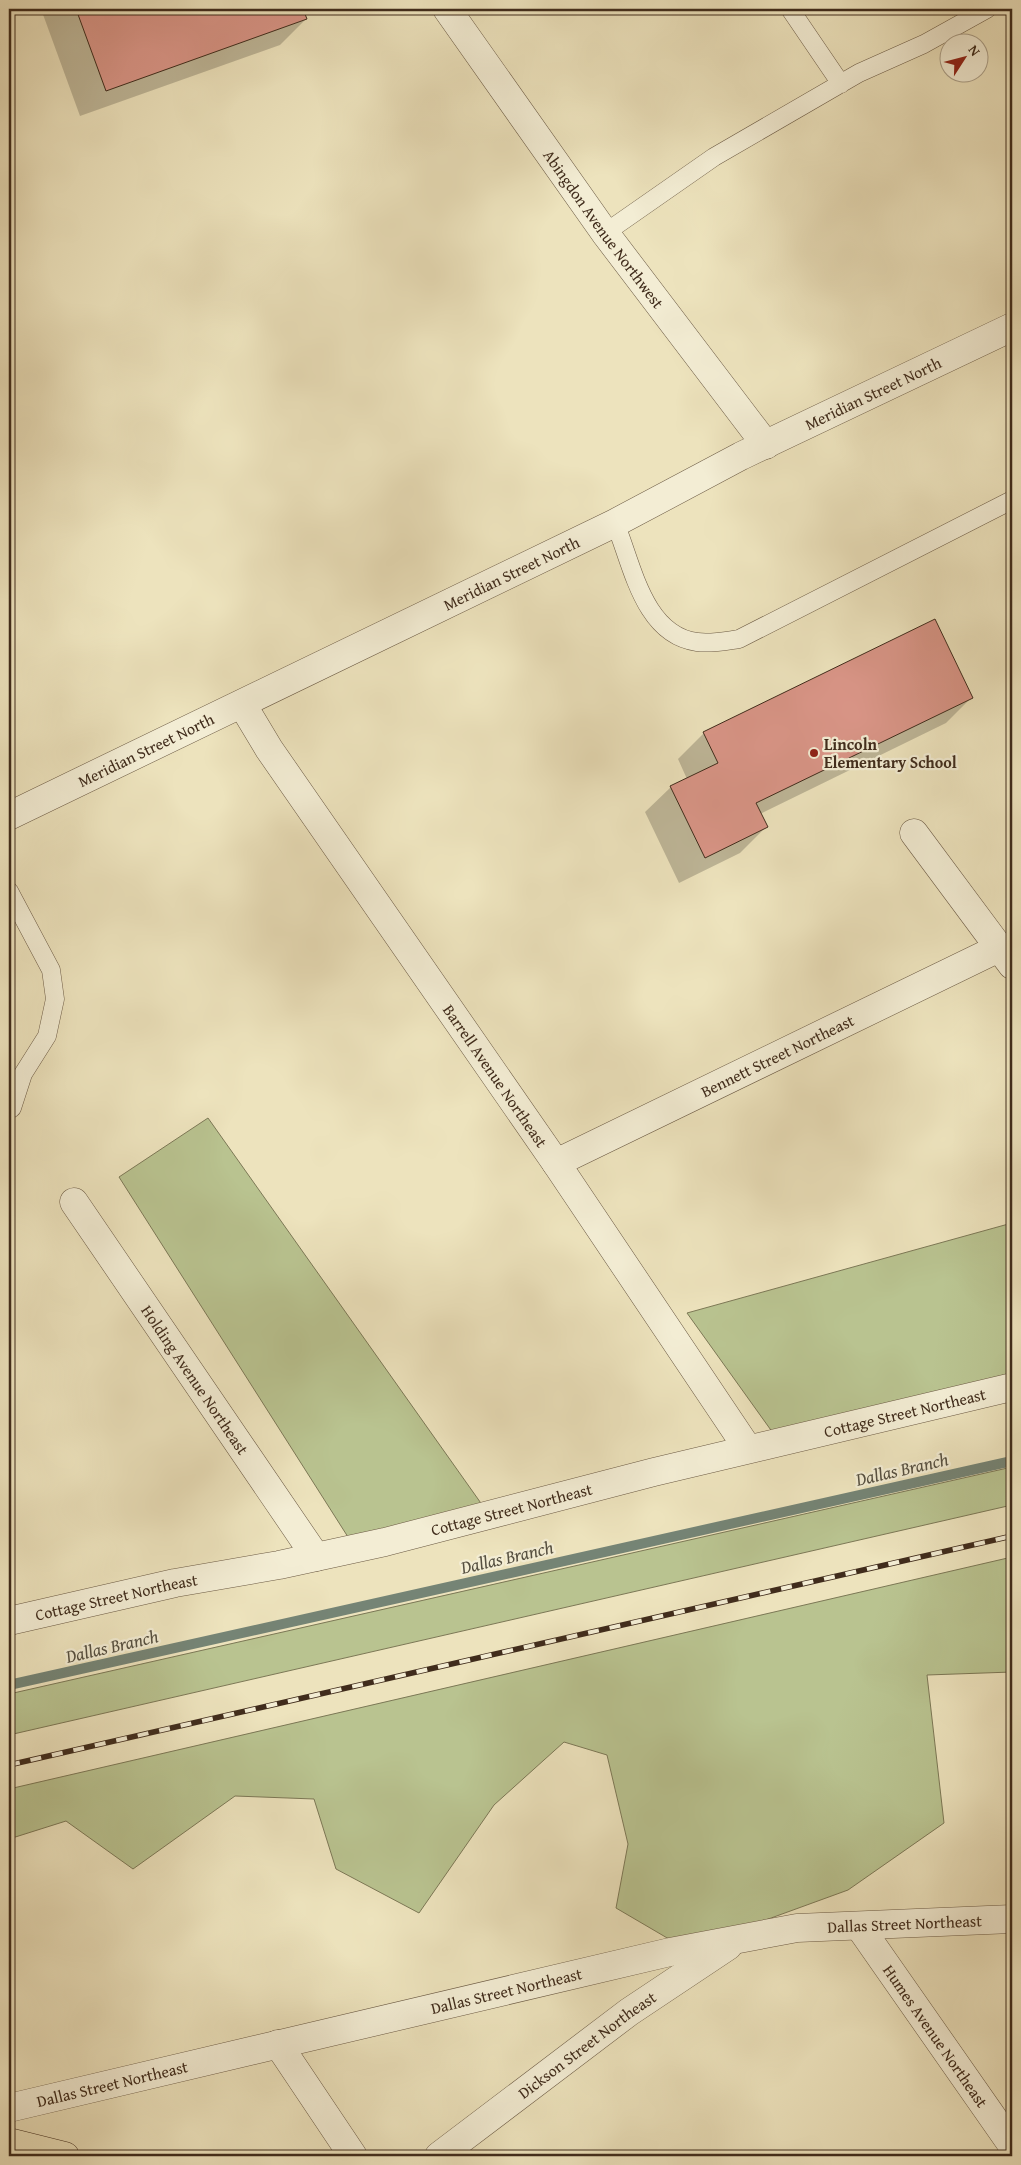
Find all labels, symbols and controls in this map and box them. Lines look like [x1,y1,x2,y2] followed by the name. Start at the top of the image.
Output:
[938,32,988,82] north arrow
[964,41,986,61] text: N
[538,144,670,314] street label: Abingdon Avenue Northwest
[801,350,945,436] street label: Meridian Street North
[439,530,584,616] street label: Meridian Street North
[74,707,218,793] street label: Meridian Street North
[824,732,957,774] place label: Lincoln Elementary School
[808,747,820,759] marker: Lincoln Elementary School
[437,999,554,1152] street label: Barrell Avenue Northeast
[697,1008,858,1103] street label: Bennett Street Northeast
[135,1300,255,1460] street label: Holding Avenue Northeast
[821,1382,989,1443] street label: Cottage Street Northeast
[852,1445,951,1493] water label: Dallas Branch
[428,1477,595,1542] street label: Cottage Street Northeast
[457,1533,556,1581] water label: Dallas Branch
[33,1567,200,1627] street label: Cottage Street Northeast
[62,1622,161,1670] water label: Dallas Branch
[827,1908,983,1939] street label: Dallas Street Northeast
[877,1960,994,2112] street label: Humes Avenue Northeast
[428,1961,585,2020] street label: Dallas Street Northeast
[513,1985,661,2104] street label: Dickson Street Northeast
[34,2054,191,2113] street label: Dallas Street Northeast

